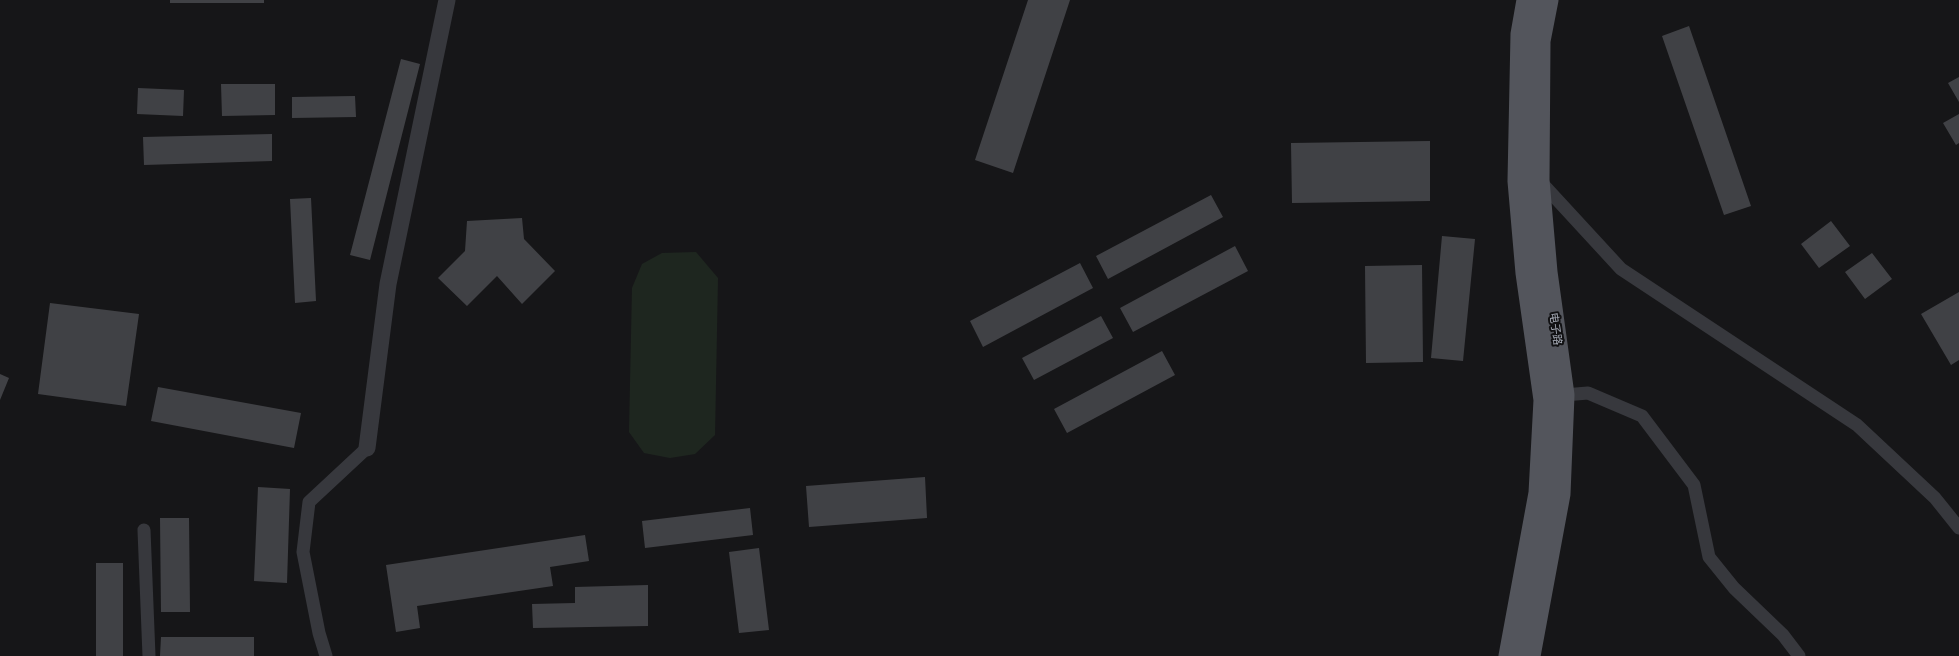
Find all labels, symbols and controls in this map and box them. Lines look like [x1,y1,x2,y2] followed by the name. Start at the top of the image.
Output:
[1546,312,1564,346] street label: 电子路

